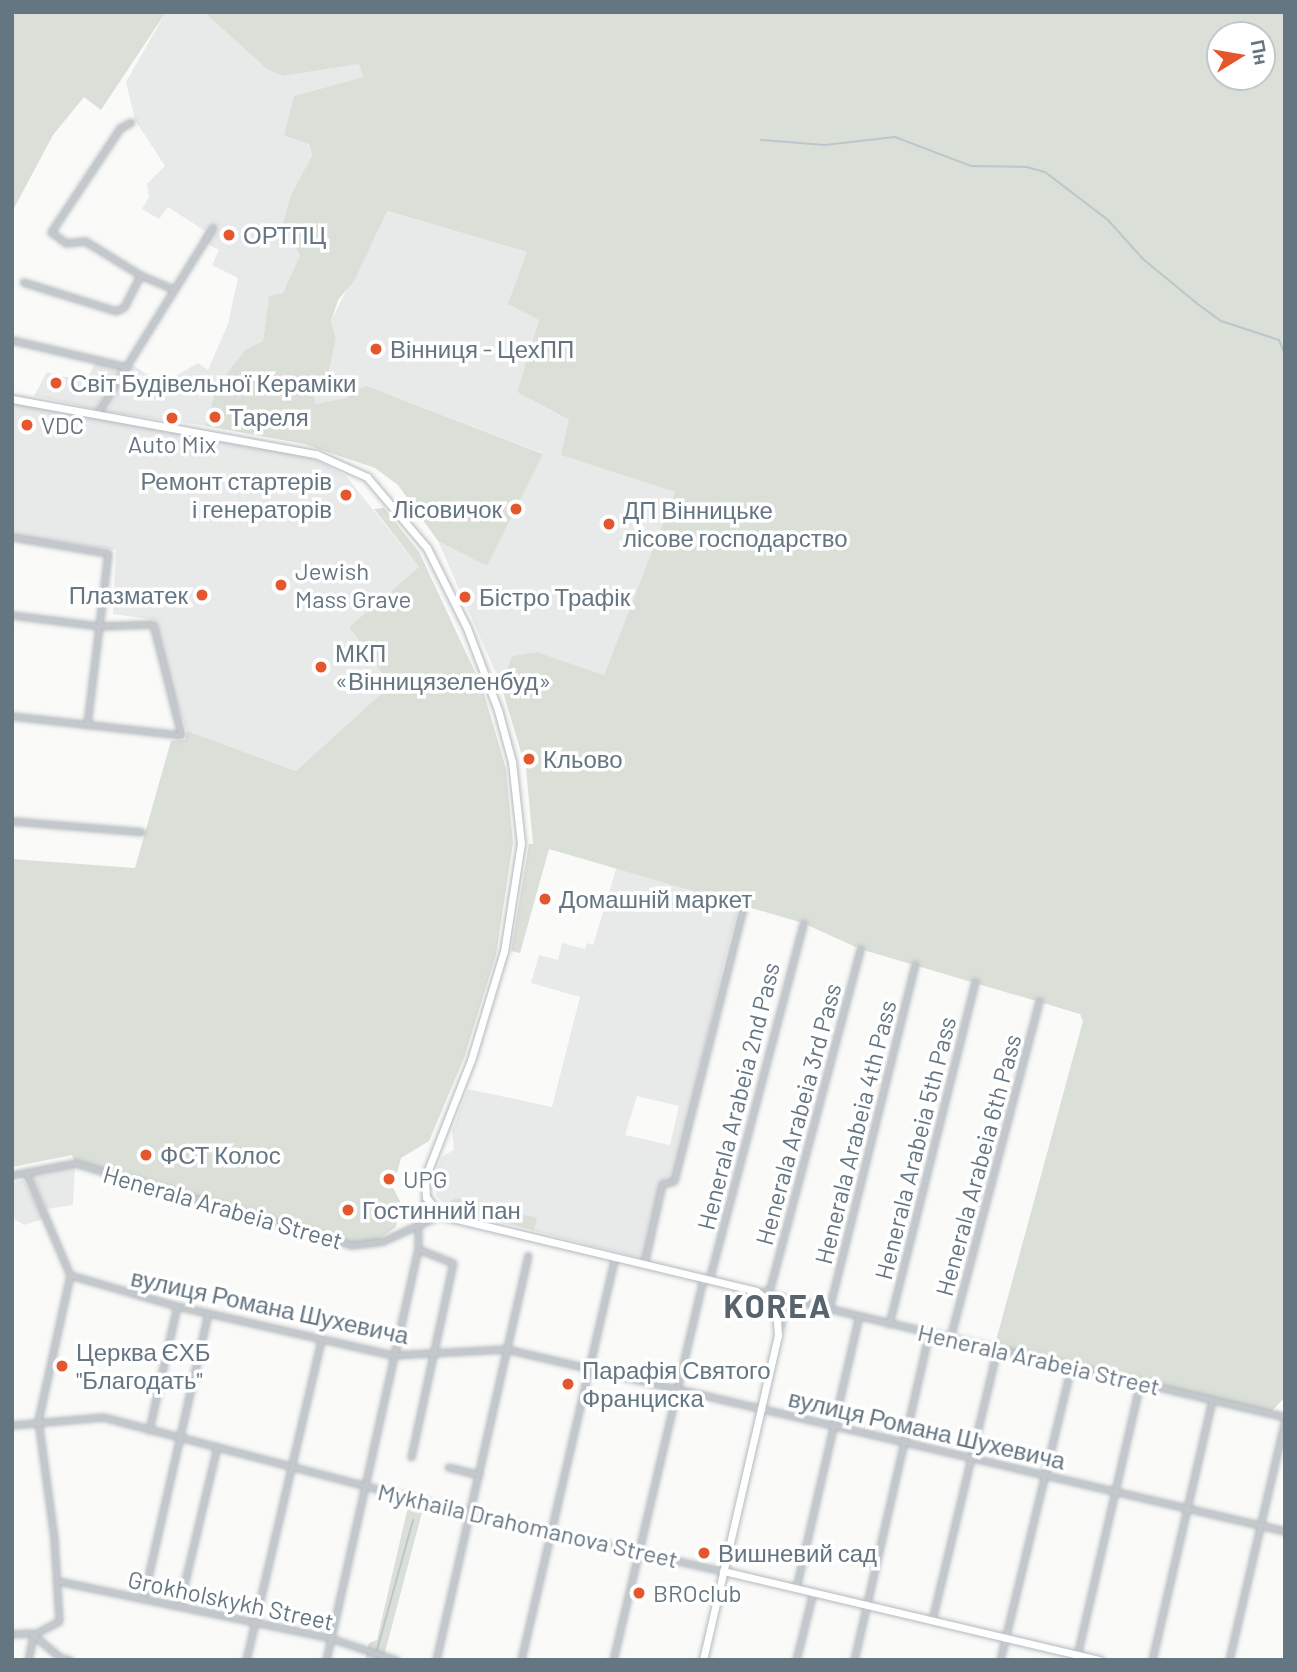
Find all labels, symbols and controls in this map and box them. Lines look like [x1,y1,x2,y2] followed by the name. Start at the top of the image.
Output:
[1206,21,1276,91] north arrow
[1246,38,1274,67] text: Пн
[243,221,326,249] place label: ОРТПЦ
[221,227,237,243] marker: ОРТПЦ
[390,335,574,363] place label: Вінниця - ЦехПП
[368,341,384,357] marker: Вінниця - ЦехПП
[70,369,356,397] place label: Світ Будівельної Кераміки
[48,375,64,391] marker: Світ Будівельної Кераміки
[229,403,309,431] place label: Тареля
[207,409,223,425] marker: Тареля
[164,410,180,426] marker: Auto Mix
[41,411,84,439] place label: VDC
[19,417,35,433] marker: VDC
[128,430,216,458] place label: Auto Mix
[140,467,332,523] place label: Ремонт стартерів і генераторів
[338,487,354,503] marker: Ремонт стартерів і генераторів
[393,495,502,523] place label: Лісовичок
[623,496,847,552] place label: ДП Вінницьке лісове господарство
[508,501,524,517] marker: Лісовичок
[601,516,617,532] marker: ДП Вінницьке лісове господарство
[295,557,411,613] place label: Jewish Mass Grave
[273,577,289,593] marker: Jewish Mass Grave
[69,581,188,609] place label: Плазматек
[479,583,630,611] place label: Бістро Трафік
[194,587,210,603] marker: Плазматек
[457,589,473,605] marker: Бістро Трафік
[335,639,551,695] place label: МКП «Вінницязеленбуд»
[313,659,329,675] marker: МКП «Вінницязеленбуд»
[543,745,623,773] place label: Кльово
[521,751,537,767] marker: Кльово
[559,885,752,913] place label: Домашній маркет
[537,891,553,907] marker: Домашній маркет
[691,959,785,1233] street label: Henerala Arabeia 2nd Pass
[749,980,847,1248] street label: Henerala Arabeia 3rd Pass
[808,997,902,1267] street label: Henerala Arabeia 4th Pass
[868,1014,962,1282] street label: Henerala Arabeia 5th Pass
[929,1031,1027,1299] street label: Henerala Arabeia 6th Pass
[160,1141,281,1169] place label: ФСТ Колос
[138,1147,154,1163] marker: ФСТ Колос
[100,1159,346,1255] street label: Henerala Arabeia Street
[403,1165,447,1193] place label: UPG
[381,1171,397,1187] marker: UPG
[362,1196,521,1224] place label: Гостинний пан
[340,1202,356,1218] marker: Гостинний пан
[128,1262,412,1350] street label: вулиця Романа Шухевича
[724,1286,832,1324] district label: KOREA
[915,1317,1163,1401] street label: Henerala Arabeia Street
[76,1338,211,1394] place label: Церква ЄХБ "Благодать"
[582,1356,771,1412] place label: Парафія Святого Франциска
[54,1358,70,1374] marker: Церква ЄХБ "Благодать"
[560,1376,576,1392] marker: Парафія Святого Франциска
[786,1383,1068,1475] street label: вулиця Романа Шухевича
[375,1476,681,1574] street label: Mykhaila Drahomanova Street
[718,1539,877,1567] place label: Вишневий сад
[696,1545,712,1561] marker: Вишневий сад
[125,1564,337,1636] street label: Grokholskykh Street
[653,1579,742,1607] place label: BROclub
[631,1585,647,1601] marker: BROclub

